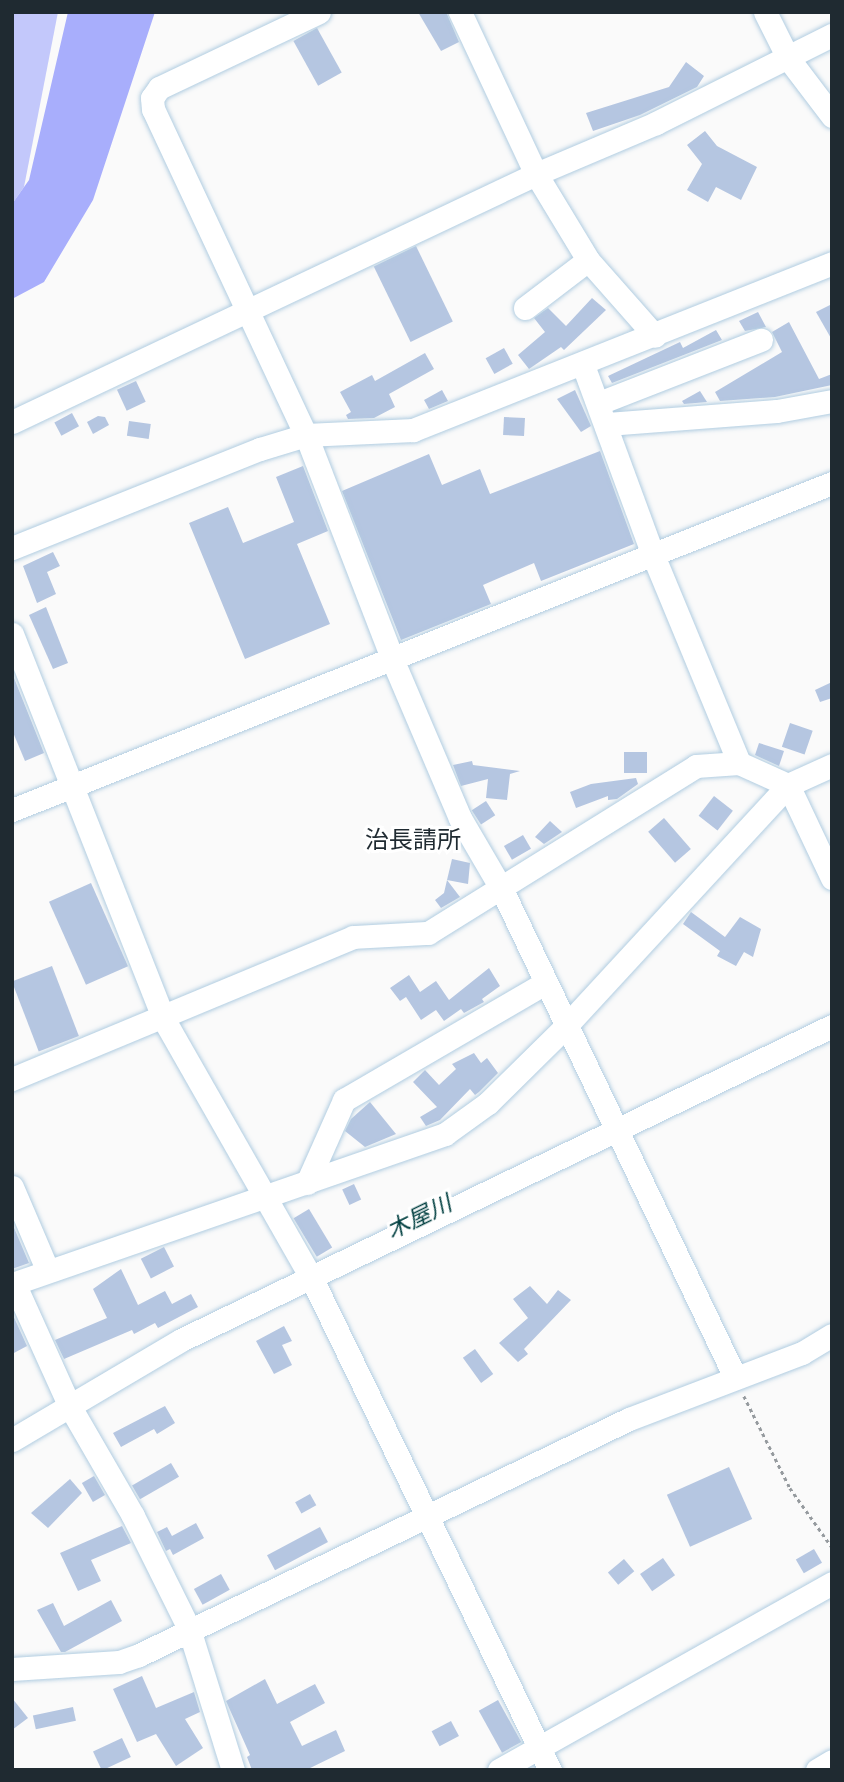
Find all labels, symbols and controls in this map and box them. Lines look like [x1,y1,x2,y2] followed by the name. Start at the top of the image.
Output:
[365,826,461,854] district label: 治長請所
[382,1189,456,1245] water label: 木屋川

